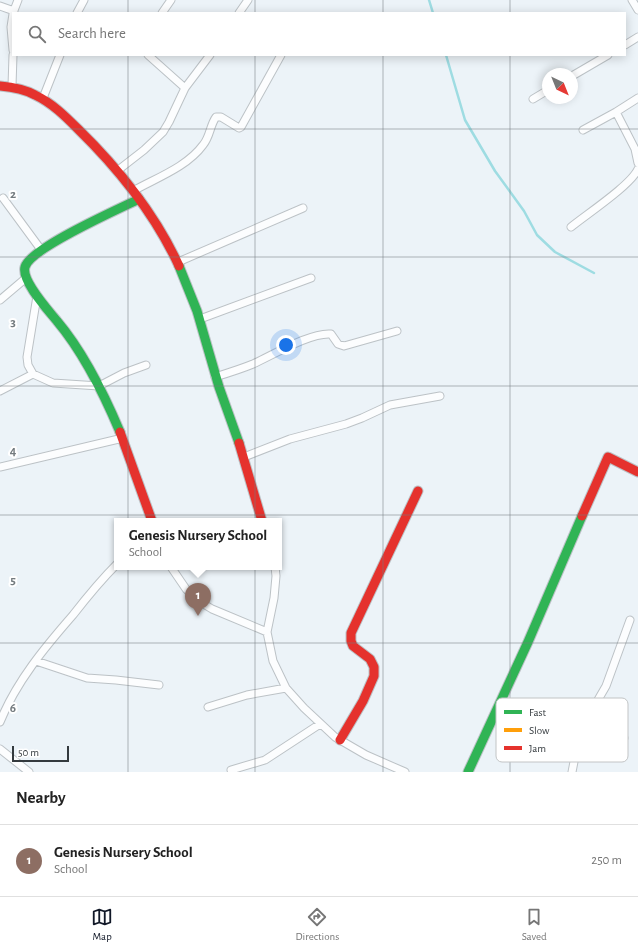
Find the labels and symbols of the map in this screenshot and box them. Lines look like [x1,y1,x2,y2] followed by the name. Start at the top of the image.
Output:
[542,68,578,104] north arrow
[10,188,16,201] text: 2
[10,316,16,329] text: 3
[276,335,296,355] your location
[10,445,17,458] text: 4
[10,574,16,587] text: 5
[185,583,211,616] pin: 1
[496,698,628,762] legend
[10,702,16,715] text: 6
[529,707,547,718] text: Fast
[529,725,550,736] text: Slow
[529,743,546,754] text: Jam
[12,744,69,763] scale bar

